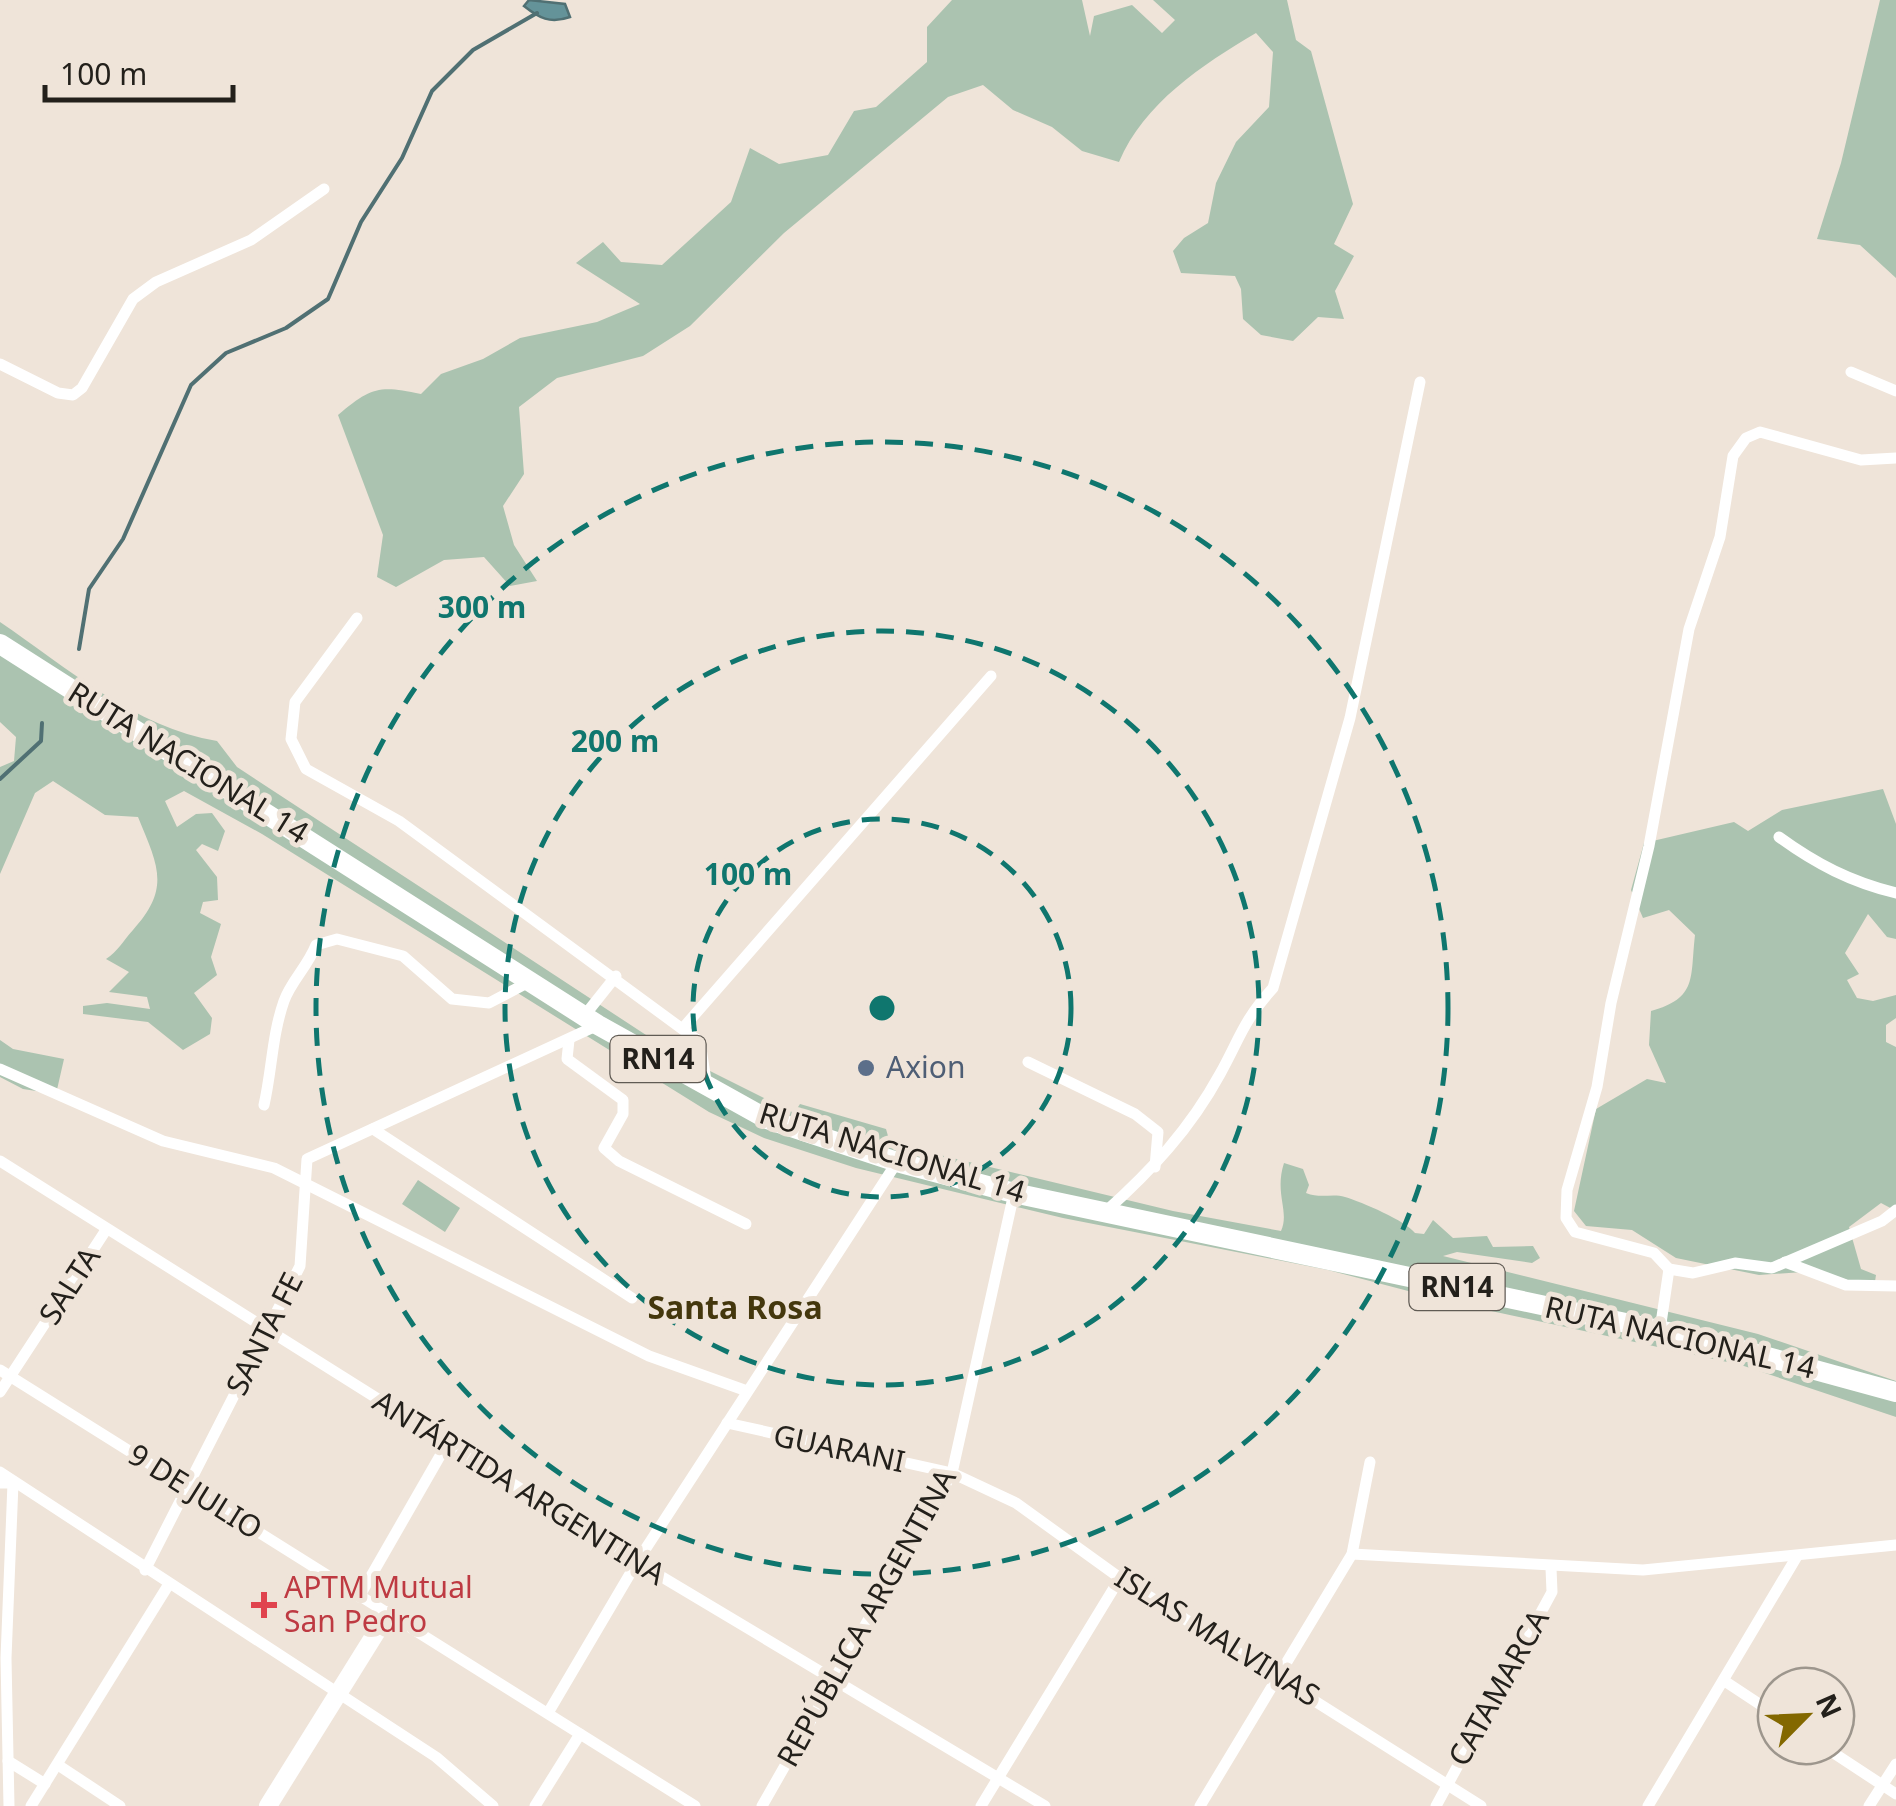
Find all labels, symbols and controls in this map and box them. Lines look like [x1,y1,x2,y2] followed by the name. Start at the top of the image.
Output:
[45,40,232,102] scale bar
[60,53,147,94] text: 100 m
[438,586,526,627] text: 300 m
[61,671,317,852] street label: RUTA NACIONAL 14
[571,720,659,761] text: 200 m
[704,853,792,894] text: 100 m
[864,990,900,1026] centre of rings
[610,1036,706,1082] road number: RN14
[886,1046,965,1087] place label: Axion
[855,1057,877,1079] marker: Axion
[755,1092,1030,1212] street label: RUTA NACIONAL 14
[29,1238,109,1332] street label: SALTA
[1410,1264,1504,1310] road number: RN14
[215,1265,312,1402] street label: SANTA FE
[647,1285,823,1328] district label: Santa Rosa
[1541,1286,1819,1388] street label: RUTA NACIONAL 14
[366,1380,674,1594] street label: ANTÁRTIDA ARGENTINA
[770,1414,909,1481] street label: GUARANI
[121,1433,271,1548] street label: 9 DE JULIO
[767,1460,965,1774] street label: REPÚBLICA ARGENTINA
[1108,1556,1328,1715] street label: ISLAS MALVINAS
[284,1566,473,1641] place label: APTM Mutual San Pedro
[253,1594,275,1616] marker: APTM Mutual San Pedro
[1438,1601,1558,1773] street label: CATAMARCA
[1756,1666,1856,1766] north arrow
[1808,1687,1852,1724] text: N

